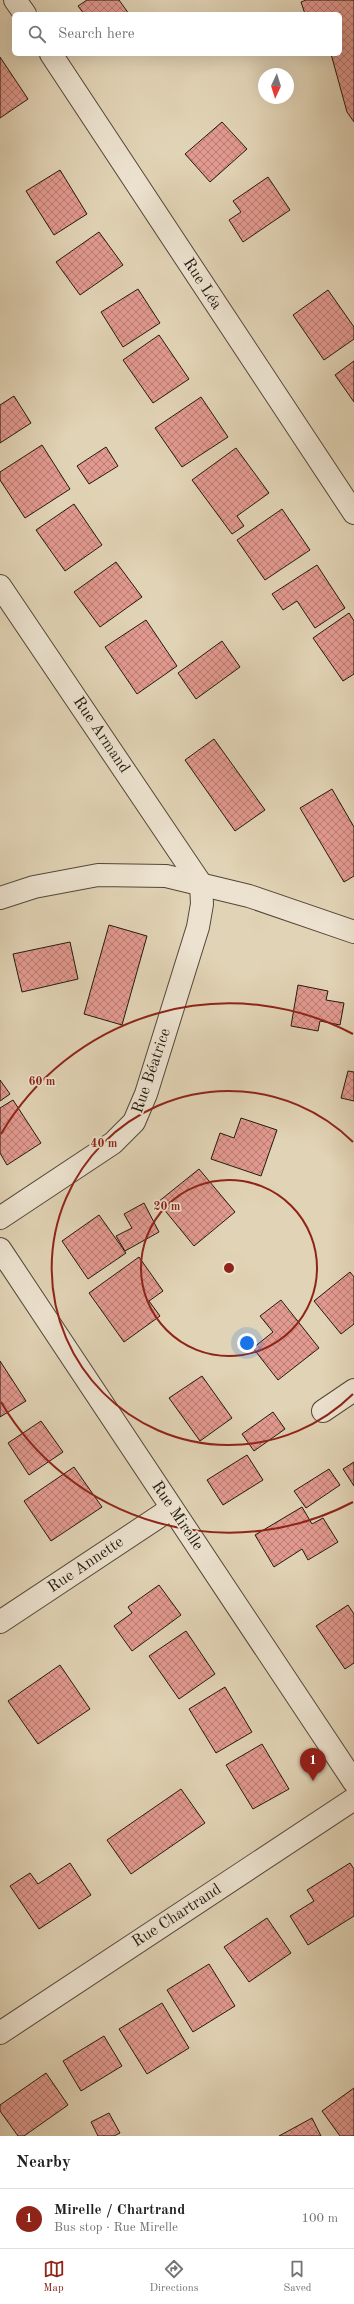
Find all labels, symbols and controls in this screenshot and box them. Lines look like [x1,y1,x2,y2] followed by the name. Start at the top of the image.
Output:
[12,12,342,56] search box
[26,23,48,45] icon: search
[58,27,135,42] text: Search here
[258,68,294,104] north arrow
[180,255,225,313] street label: Rue Léa
[70,694,132,776] street label: Rue Armand
[130,1026,174,1116] street label: Rue Béatrice
[29,1076,56,1088] text: 60 m
[91,1138,118,1150] text: 40 m
[154,1201,181,1213] text: 20 m
[222,1261,236,1275] centre of rings
[237,1333,257,1353] your location
[148,1479,206,1553] street label: Rue Mirelle
[45,1534,127,1596] street label: Rue Annette
[300,1748,326,1781] pin: 1
[130,1881,224,1951] street label: Rue Chartrand
[16,2154,71,2171] text: Nearby
[54,2203,185,2218] text: Mirelle / Chartrand
[25,2212,33,2225] text: 1
[301,2212,338,2225] text: 100 m
[54,2221,178,2234] text: Bus stop · Rue Mirelle
[43,2258,65,2296] tab: Map
[150,2258,198,2296] tab: Directions
[283,2258,311,2296] tab: Saved

